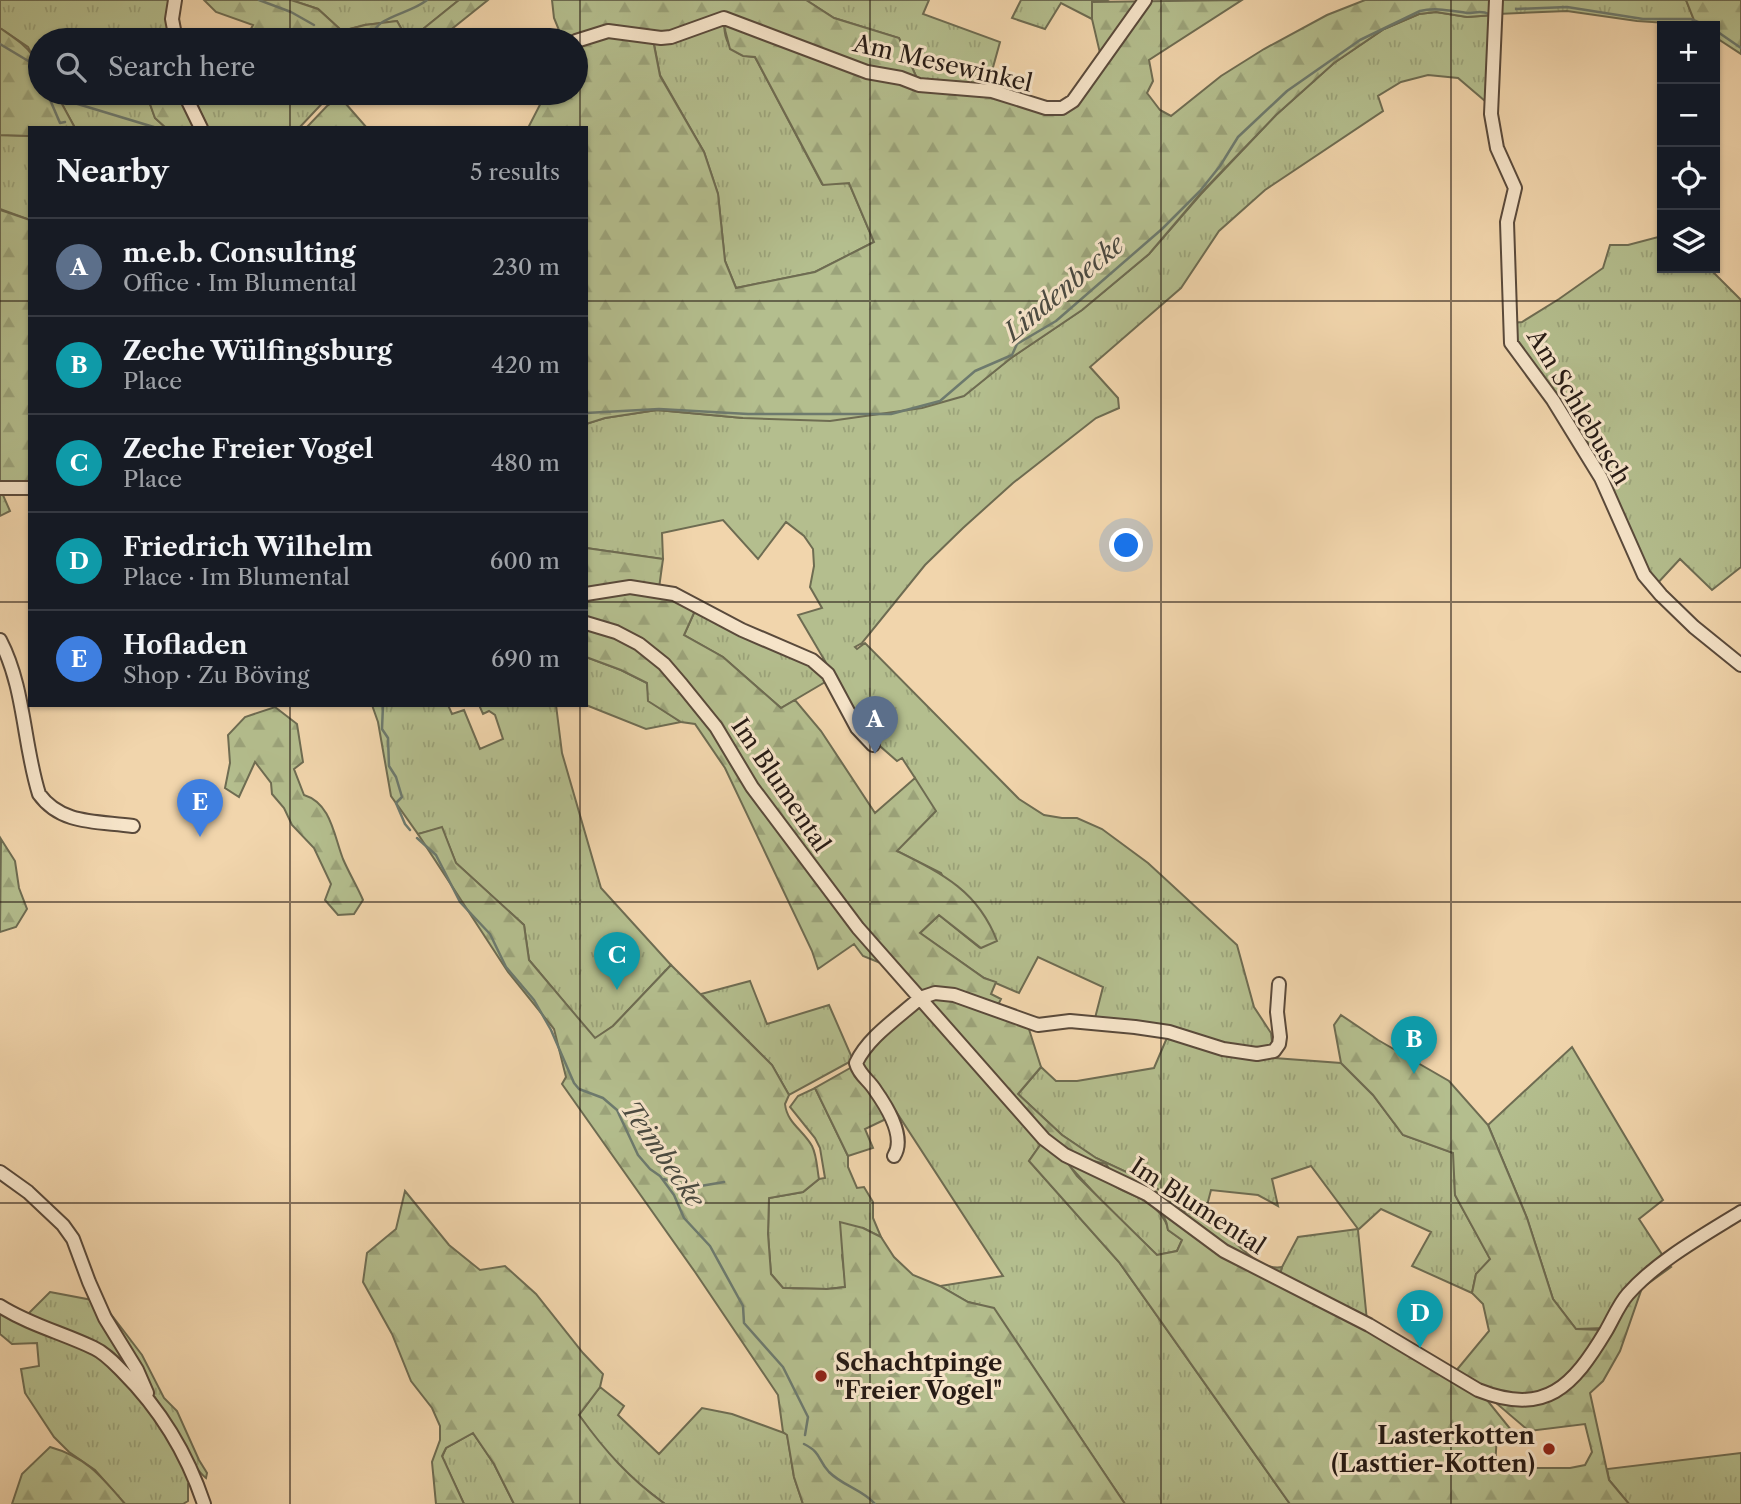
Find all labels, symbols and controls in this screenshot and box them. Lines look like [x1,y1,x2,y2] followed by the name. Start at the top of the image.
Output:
[1657,21,1720,273] map controls
[1657,21,1720,84] button: +
[28,28,588,105] search box
[850,28,1035,98] street label: Am Mesewinkel
[52,48,90,86] icon: search
[108,51,255,83] text: Search here
[1657,84,1720,147] button: −
[1657,147,1720,210] button: locate
[56,153,169,190] text: Nearby
[470,158,560,186] text: 5 results
[1657,210,1720,273] button: layers
[996,227,1132,349] water label: Lindenbecke
[123,237,356,269] text: m.e.b. Consulting
[70,253,88,281] text: A
[492,253,560,281] text: 230 m
[123,269,357,297] text: Office · Im Blumental
[1521,323,1637,490] street label: Am Schlebusch
[123,335,392,367] text: Zeche Wülfingsburg
[70,351,88,379] text: B
[491,351,560,379] text: 420 m
[123,367,182,395] text: Place
[123,433,373,465] text: Zeche Freier Vogel
[70,449,88,477] text: C
[491,449,560,477] text: 480 m
[123,465,182,493] text: Place
[1109,528,1143,562] your location
[123,531,373,563] text: Friedrich Wilhelm
[69,547,89,575] text: D
[490,547,560,575] text: 600 m
[123,563,350,591] text: Place · Im Blumental
[123,629,248,661] text: Hofladen
[71,645,87,673] text: E
[491,645,560,673] text: 690 m
[123,661,309,689] text: Shop · Zu Böving
[852,696,898,754] pin: A
[726,712,836,858] street label: Im Blumental
[177,779,223,837] pin: E
[594,932,640,990] pin: C
[1391,1016,1437,1074] pin: B
[615,1094,712,1215] water label: Teimbecke
[1125,1152,1271,1260] street label: Im Blumental
[1397,1290,1443,1348] pin: D
[835,1348,1002,1405] place label: Schachtpinge "Freier Vogel"
[813,1368,829,1384] marker: Schachtpinge "Freier Vogel"
[1331,1421,1536,1478] place label: Lasterkotten (Lasttier-Kotten)
[1541,1441,1557,1457] marker: Lasterkotten (Lasttier-Kotten)

